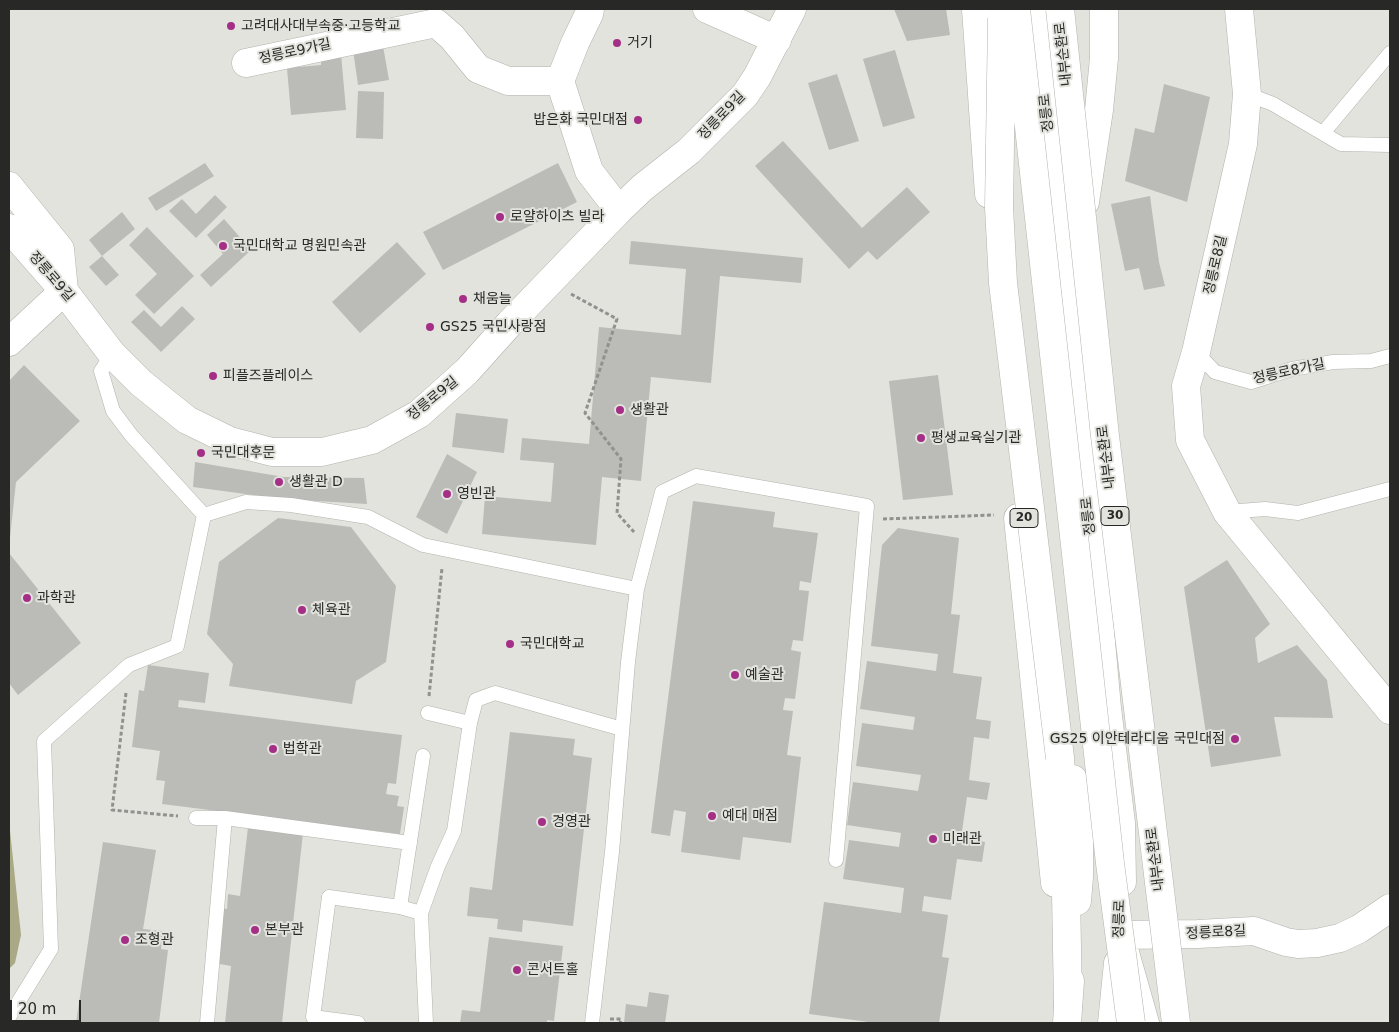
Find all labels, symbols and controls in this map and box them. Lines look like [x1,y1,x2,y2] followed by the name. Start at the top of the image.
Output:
[241,18,400,34] place label: 고려대사대부속중·고등학교
[225,20,237,32] marker: 고려대사대부속중·고등학교
[1052,21,1076,87] street label: 내부순환로
[627,35,653,51] place label: 거기
[257,36,333,68] street label: 정릉로9가길
[611,37,623,49] marker: 거기
[695,88,749,144] street label: 정릉로9길
[1037,93,1057,133] street label: 정릉로
[533,112,628,128] place label: 밥은화 국민대점
[632,114,644,126] marker: 밥은화 국민대점
[510,209,605,225] place label: 로얄하이츠 빌라
[494,211,506,223] marker: 로얄하이츠 빌라
[1201,234,1231,296] street label: 정릉로8길
[233,238,366,254] place label: 국민대학교 명원민속관
[217,240,229,252] marker: 국민대학교 명원민속관
[25,249,77,305] street label: 정릉로9길
[473,291,512,307] place label: 채움늘
[457,293,469,305] marker: 채움늘
[440,319,546,335] place label: GS25 국민사랑점
[424,321,436,333] marker: GS25 국민사랑점
[1251,356,1327,388] street label: 정릉로8가길
[223,368,313,384] place label: 피플즈플레이스
[207,370,219,382] marker: 피플즈플레이스
[404,373,462,425] street label: 정릉로9길
[630,402,669,418] place label: 생활관
[614,404,626,416] marker: 생활관
[1095,424,1119,490] street label: 내부순환로
[931,430,1021,446] place label: 평생교육실기관
[915,432,927,444] marker: 평생교육실기관
[211,445,275,461] place label: 국민대후문
[195,447,207,459] marker: 국민대후문
[289,474,343,490] place label: 생활관 D
[273,476,285,488] marker: 생활관 D
[457,486,496,502] place label: 영빈관
[441,488,453,500] marker: 영빈관
[1079,496,1099,536] street label: 정릉로
[1101,506,1129,526] road number: 30
[1010,508,1038,528] road number: 20
[37,590,76,606] place label: 과학관
[21,592,33,604] marker: 과학관
[312,602,351,618] place label: 체육관
[296,604,308,616] marker: 체육관
[520,636,584,652] place label: 국민대학교
[504,638,516,650] marker: 국민대학교
[745,667,784,683] place label: 예술관
[729,669,741,681] marker: 예술관
[1050,731,1225,747] place label: GS25 이안테라디움 국민대점
[1229,733,1241,745] marker: GS25 이안테라디움 국민대점
[283,741,322,757] place label: 법학관
[267,743,279,755] marker: 법학관
[722,808,778,824] place label: 예대 매점
[706,810,718,822] marker: 예대 매점
[552,814,591,830] place label: 경영관
[536,816,548,828] marker: 경영관
[1144,826,1168,892] street label: 내부순환로
[943,831,982,847] place label: 미래관
[927,833,939,845] marker: 미래관
[1111,899,1129,939] street label: 정릉로
[265,922,304,938] place label: 본부관
[1185,923,1247,943] street label: 정릉로8길
[249,924,261,936] marker: 본부관
[135,932,174,948] place label: 조형관
[119,934,131,946] marker: 조형관
[527,962,579,978] place label: 콘서트홀
[511,964,523,976] marker: 콘서트홀
[12,990,84,1022] scale bar
[18,1000,56,1018] text: 20 m

